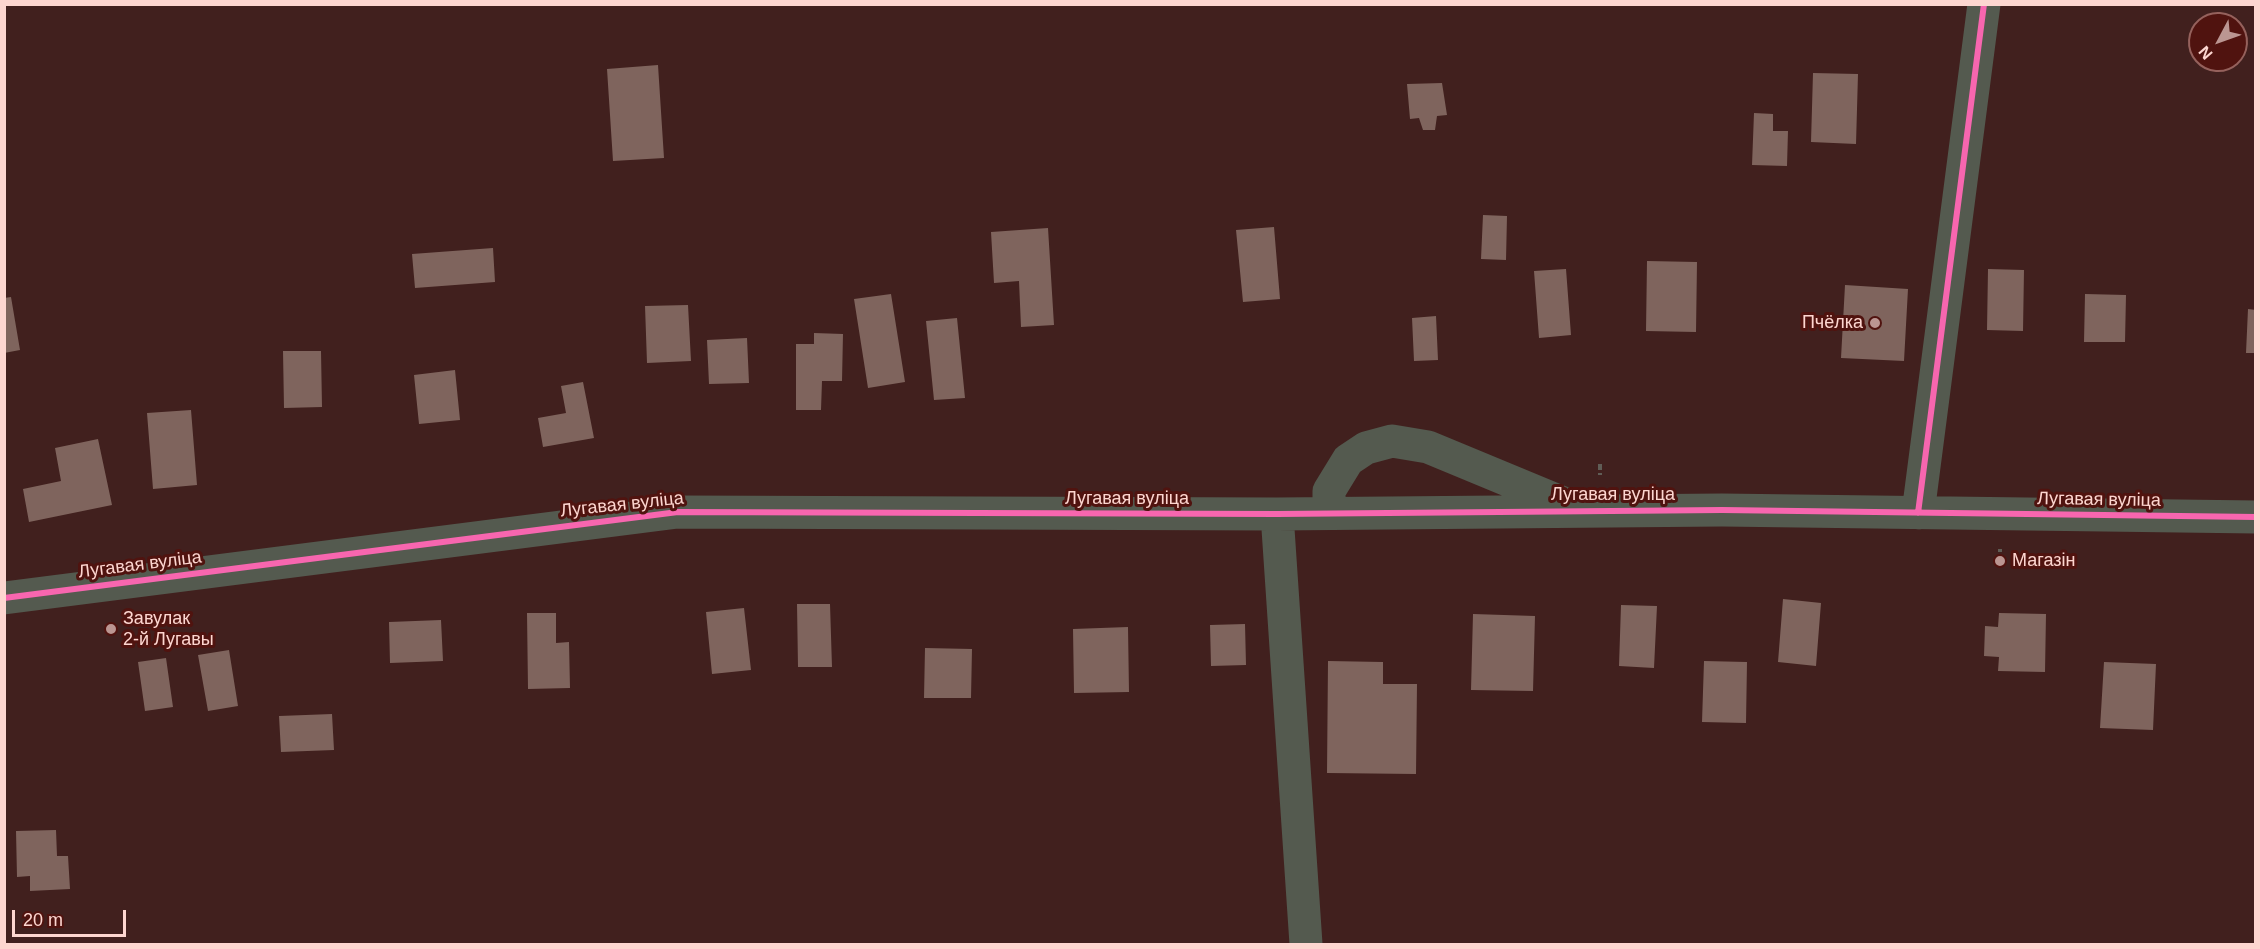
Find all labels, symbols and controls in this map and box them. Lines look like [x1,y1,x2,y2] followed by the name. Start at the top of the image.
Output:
[2188,12,2248,72] north arrow
[2195,43,2216,63] text: N
[1802,312,1863,334] place label: Пчёлка
[1868,316,1882,330] marker: Пчёлка
[1551,484,1675,506] street label: Лугавая вуліца
[559,488,685,522] street label: Лугавая вуліца
[1065,488,1189,510] street label: Лугавая вуліца
[2037,488,2161,512] street label: Лугавая вуліца
[77,547,203,583] street label: Лугавая вуліца
[2012,550,2075,572] place label: Магазін
[1993,554,2007,568] marker: Магазін
[123,608,214,650] place label: Завулак 2-й Лугавы
[104,622,118,636] marker: Завулак 2-й Лугавы
[15,898,129,936] scale bar
[23,910,63,930] text: 20 m

